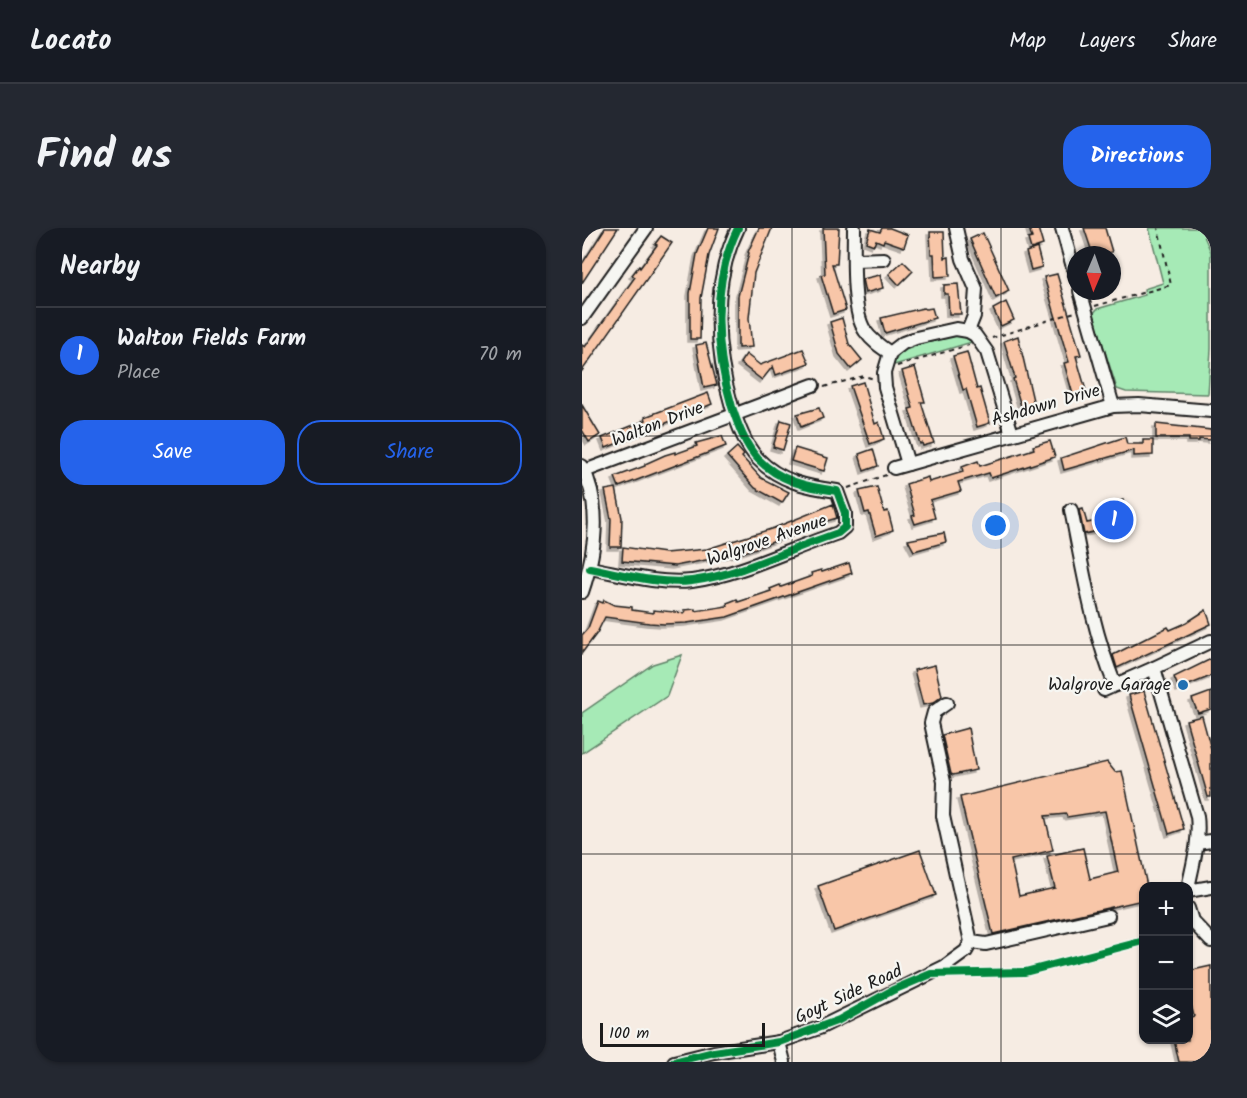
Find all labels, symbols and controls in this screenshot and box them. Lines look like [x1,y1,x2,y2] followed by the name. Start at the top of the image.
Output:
[30,19,111,64] text: Locato
[1009,25,1046,58] text: Map
[1079,25,1135,58] text: Layers
[1168,25,1217,58] text: Share
[36,123,172,190] text: Find us
[1063,125,1211,188] button: Directions
[60,246,140,288] text: Nearby
[1067,246,1121,300] north arrow
[117,322,306,357] text: Walton Fields Farm
[76,339,83,371] text: 1
[479,339,522,371] text: 70 m
[117,357,160,389] text: Place
[988,377,1104,435] street label: Ashdown Drive
[608,394,708,456] street label: Walton Drive
[60,420,285,485] button: Save
[297,420,522,485] button: Share
[1094,498,1134,542] pin: 1
[703,507,831,575] street label: Walgrove Avenue
[981,511,1010,540] your location
[1048,671,1171,700] place label: Walgrove Garage
[1176,678,1190,692] marker: Walgrove Garage
[1139,882,1193,1044] map controls
[1139,882,1193,936] button: +
[1139,936,1193,990] button: −
[790,957,909,1033] street label: Goyt Side Road
[1139,990,1193,1044] button: layers
[600,1020,765,1048] scale bar
[609,1021,649,1046] text: 100 m

